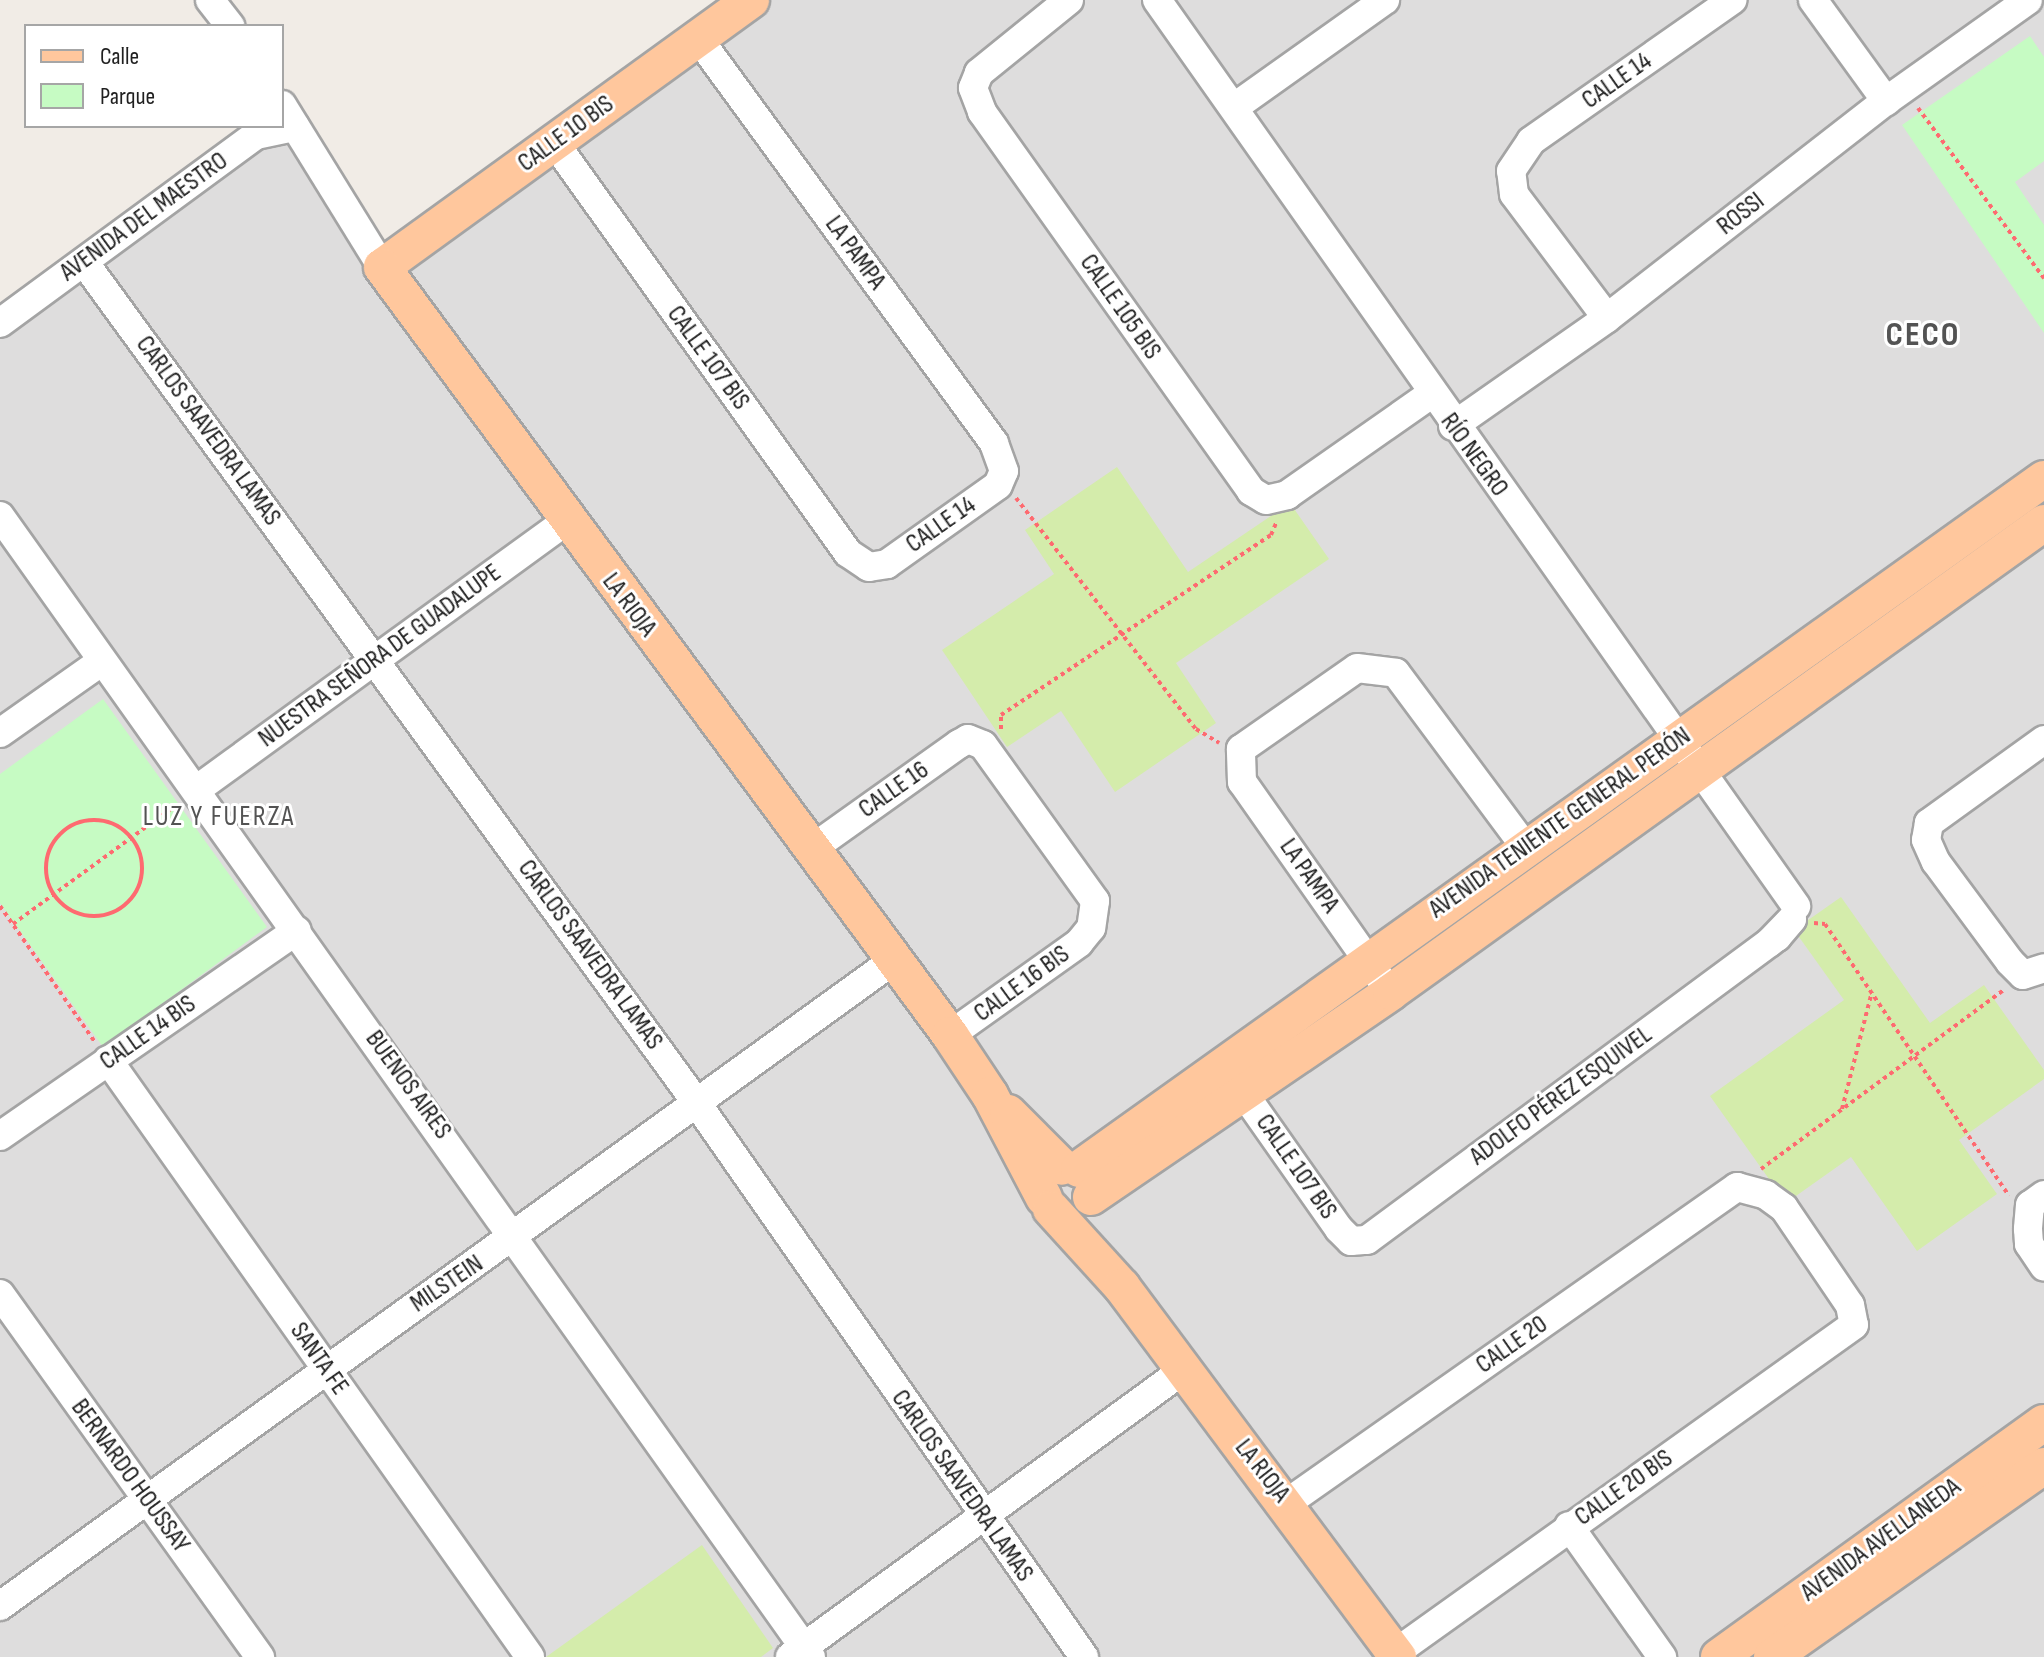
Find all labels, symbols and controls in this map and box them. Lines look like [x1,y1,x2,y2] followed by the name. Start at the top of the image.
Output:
[24,24,284,128] legend
[100,42,139,71] text: Calle
[1576,46,1658,116] street label: CALLE 14
[100,82,155,111] text: Parque
[512,89,620,179] street label: CALLE 10 BIS
[54,146,234,288] street label: AVENIDA DEL MAESTRO
[1711,186,1771,242] street label: ROSSI
[818,210,892,296] street label: LA PAMPA
[1073,248,1167,366] street label: CALLE 105 BIS
[660,300,756,416] street label: CALLE 107 BIS
[1886,315,1960,355] district label: CECO
[129,330,287,532] street label: CARLOS SAAVEDRA LAMAS
[1433,407,1515,503] street label: RÍO NEGRO
[900,490,982,560] street label: CALLE 14
[253,557,507,755] street label: NUESTRA SEÑORA DE GUADALUPE
[595,567,663,643] street label: LA RIOJA
[1423,721,1697,925] street label: AVENIDA TENIENTE GENERAL PERÓN
[853,755,935,825] street label: CALLE 16
[143,800,295,834] district label: LUZ Y FUERZA
[1272,833,1346,919] street label: LA PAMPA
[511,854,669,1056] street label: CARLOS SAAVEDRA LAMAS
[968,939,1076,1029] street label: CALLE 16 BIS
[94,989,202,1077] street label: CALLE 14 BIS
[1464,1020,1658,1172] street label: ADOLFO PÉREZ ESQUIVEL
[358,1025,458,1145] street label: BUENOS AIRES
[1249,1109,1343,1225] street label: CALLE 107 BIS
[405,1248,489,1320] street label: MILSTEIN
[1470,1309,1554,1381] street label: CALLE 20
[283,1317,355,1401] street label: SANTA FE
[884,1384,1040,1588] street label: CARLOS SAAVEDRA LAMAS
[64,1393,196,1559] street label: BERNARDO HOUSSAY
[1228,1433,1296,1509] street label: LA RIOJA
[1569,1443,1679,1533] street label: CALLE 20 BIS
[1795,1472,1967,1608] street label: AVENIDA AVELLANEDA

